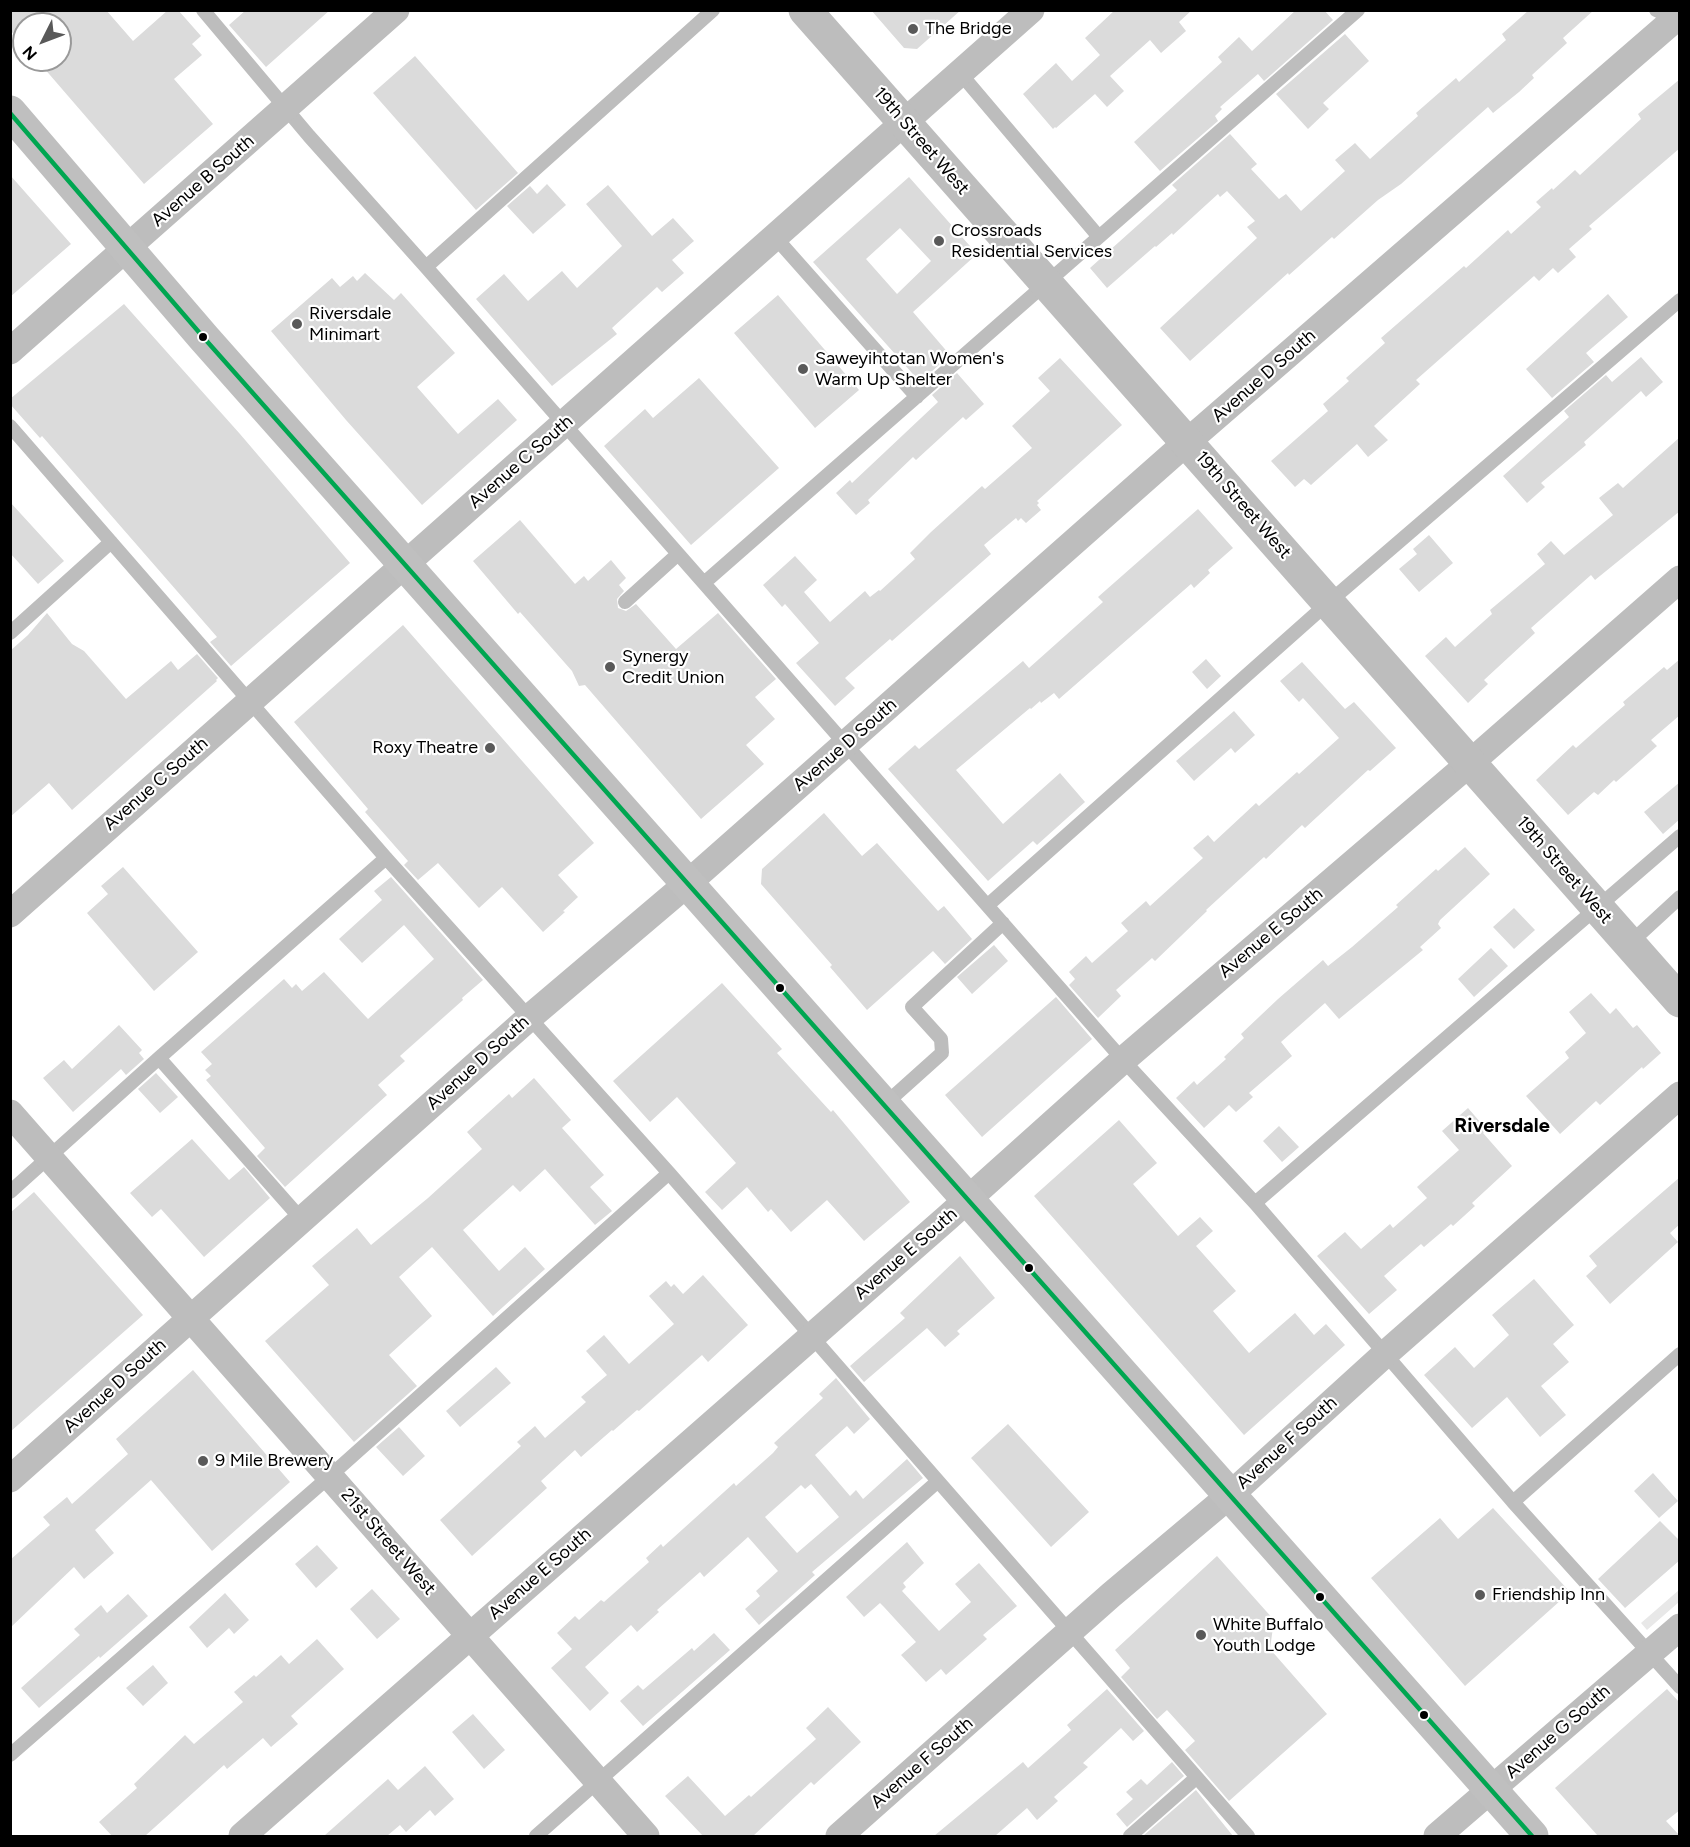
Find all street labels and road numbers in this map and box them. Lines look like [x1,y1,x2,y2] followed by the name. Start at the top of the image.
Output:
[868,83,974,199] street label: 19th Street West
[147,130,259,232] street label: Avenue B South
[1208,325,1320,427] street label: Avenue D South
[464,411,578,513] street label: Avenue C South
[1190,447,1296,563] street label: 19th Street West
[789,694,901,796] street label: Avenue D South
[99,733,213,835] street label: Avenue C South
[1511,812,1617,928] street label: 19th Street West
[1215,883,1327,983] street label: Avenue E South
[422,1011,534,1115] street label: Avenue D South
[850,1204,962,1304] street label: Avenue E South
[59,1334,171,1438] street label: Avenue D South
[1232,1392,1342,1494] street label: Avenue F South
[336,1485,440,1599] street label: 21st Street West
[484,1524,596,1624] street label: Avenue E South
[1501,1681,1615,1783] street label: Avenue G South
[867,1713,977,1813] street label: Avenue F South

